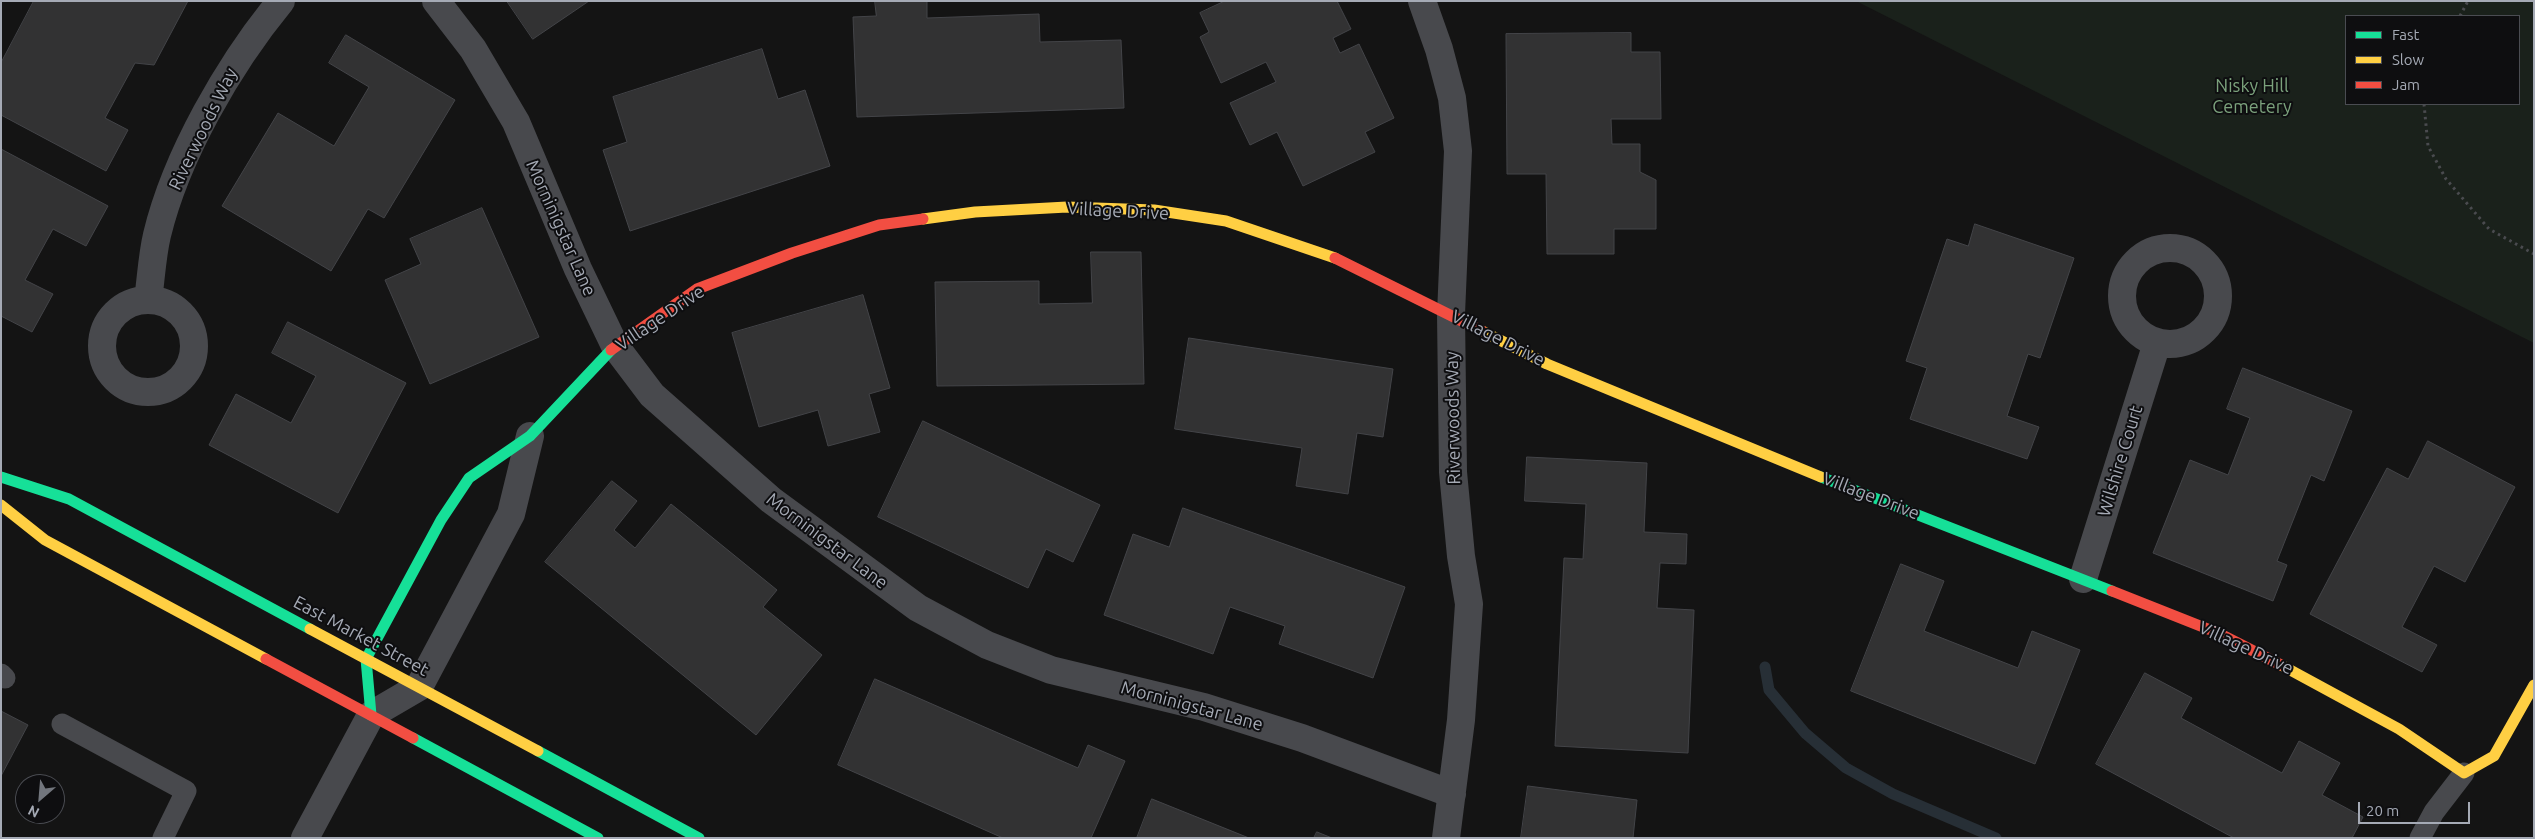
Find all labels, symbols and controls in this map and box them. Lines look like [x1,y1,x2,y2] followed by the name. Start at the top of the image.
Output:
[2345,15,2520,105] legend
[2392,26,2419,43] text: Fast
[2392,51,2424,68] text: Slow
[164,64,242,194] street label: Riverwoods Way
[2212,75,2292,118] park label: Nisky Hill Cemetery
[2392,76,2420,93] text: Jam
[521,157,601,299] street label: Morninigstar Lane
[1066,198,1170,224] street label: Village Drive
[612,281,708,355] street label: Village Drive
[1448,305,1548,371] street label: Village Drive
[1441,351,1465,485] street label: Riverwoods Way
[2093,403,2147,519] street label: Wilshire Court
[1819,468,1923,524] street label: Village Drive
[762,488,892,594] street label: Morninigstar Lane
[290,591,432,681] street label: East Market Street
[2195,617,2297,679] street label: Village Drive
[1119,677,1265,735] street label: Morninigstar Lane
[15,774,65,824] north arrow
[2360,792,2472,824] scale bar
[25,802,42,821] text: N
[2366,802,2399,819] text: 20 m

